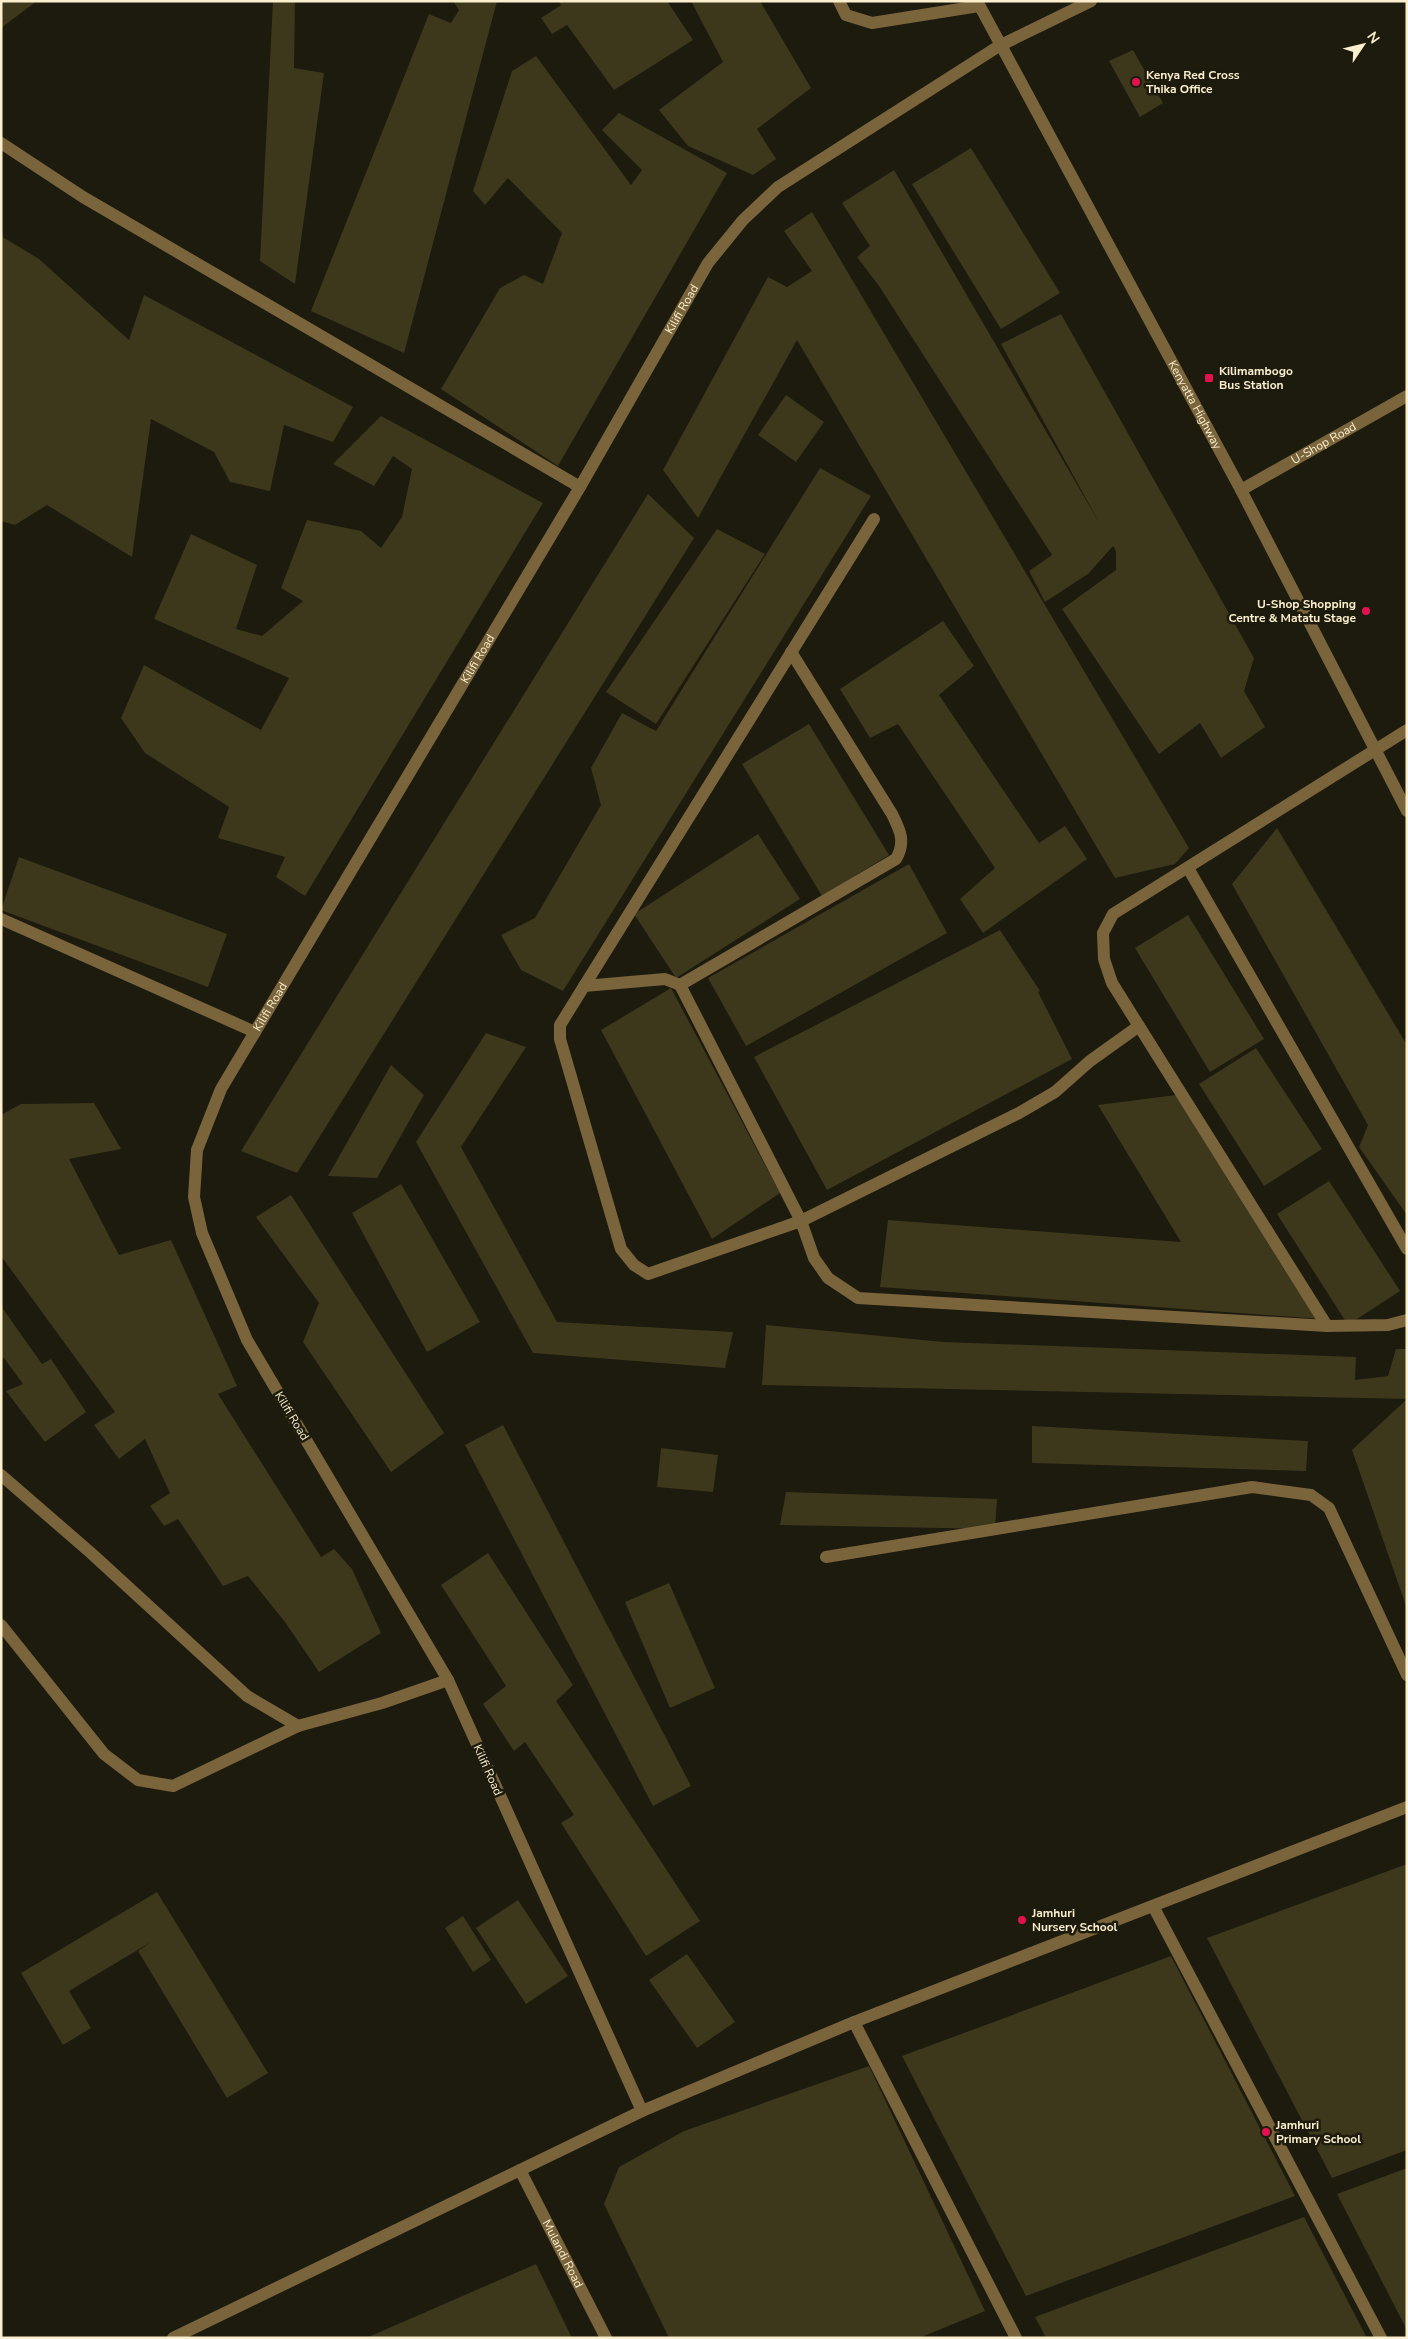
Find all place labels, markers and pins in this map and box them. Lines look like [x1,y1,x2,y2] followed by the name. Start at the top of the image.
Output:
[1146,67,1240,97] place label: Kenya Red Cross Thika Office
[1130,76,1142,88] marker: Kenya Red Cross Thika Office
[1219,363,1293,393] place label: Kilimambogo Bus Station
[1203,372,1215,384] marker: Kilimambogo Bus Station
[1228,596,1356,626] place label: U-Shop Shopping Centre & Matatu Stage
[1360,605,1372,617] marker: U-Shop Shopping Centre & Matatu Stage
[1031,1905,1118,1935] place label: Jamhuri Nursery School
[1016,1914,1028,1926] marker: Jamhuri Nursery School
[1275,2117,1361,2147] place label: Jamhuri Primary School
[1260,2126,1272,2138] marker: Jamhuri Primary School

